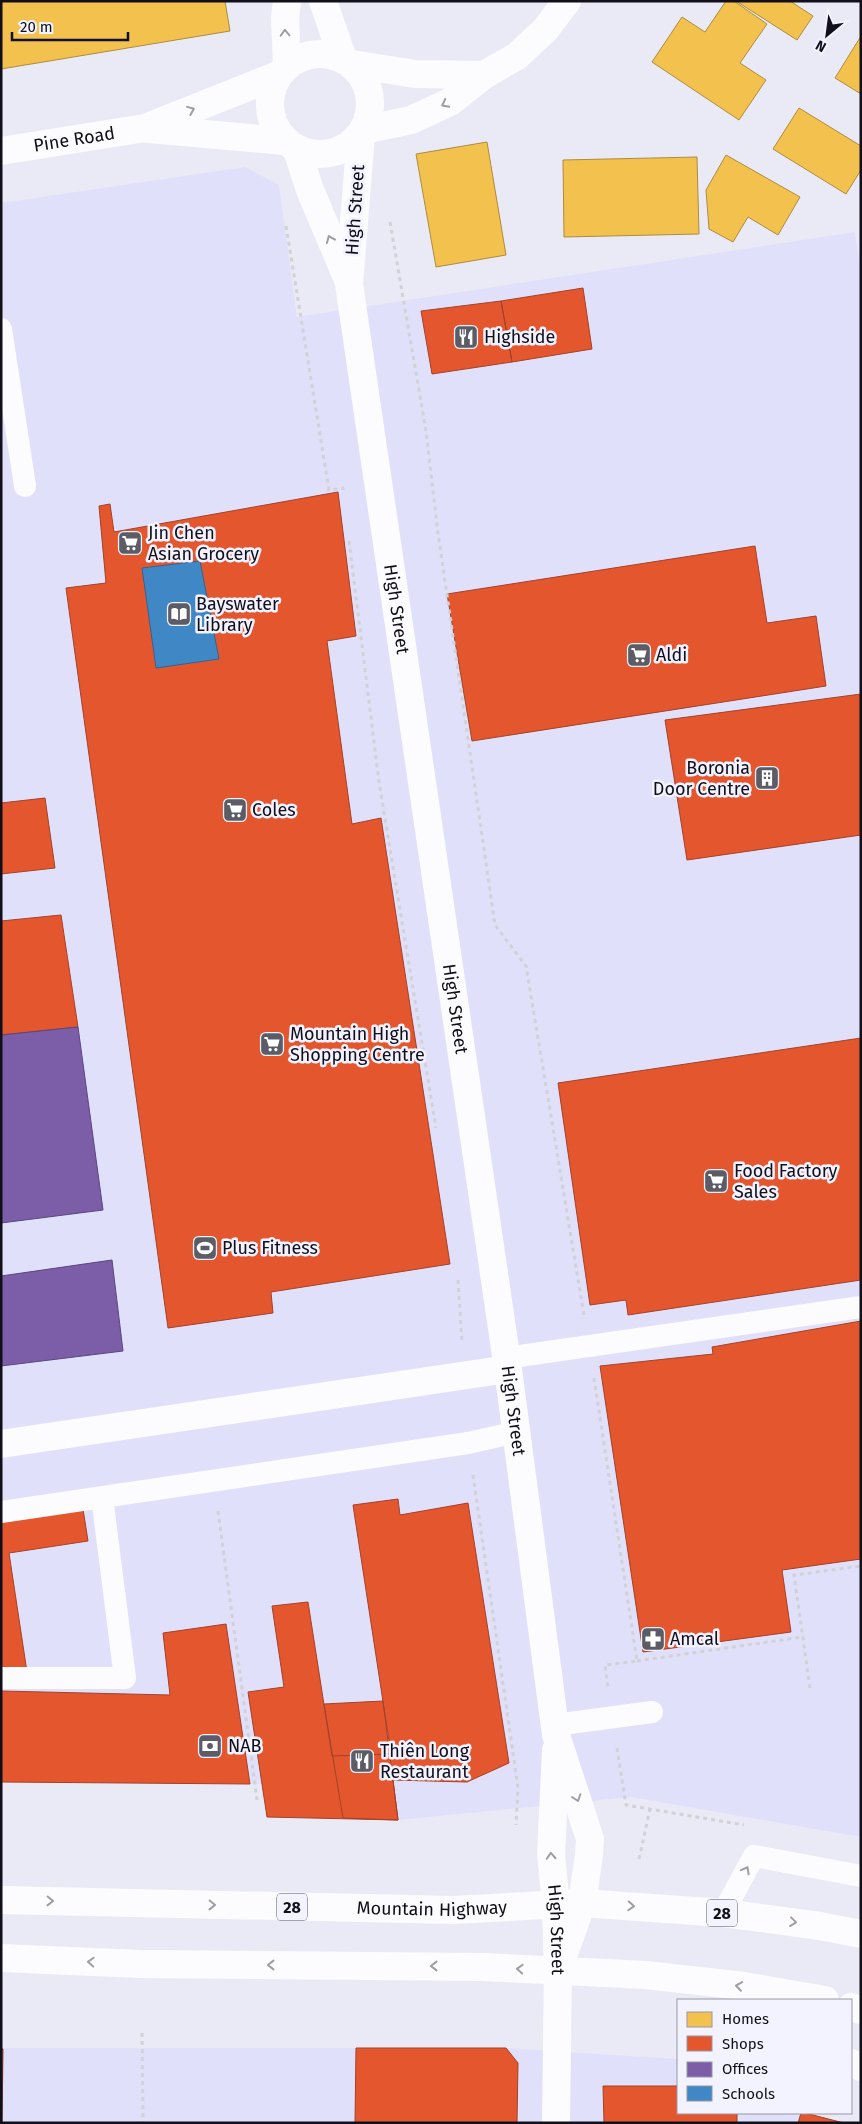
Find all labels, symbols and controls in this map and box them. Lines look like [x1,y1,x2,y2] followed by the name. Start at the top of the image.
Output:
[12,10,129,42] scale bar
[802,10,852,60] north arrow
[20,18,53,36] text: 20 m
[280,29,291,37] one-way arrow
[813,36,829,56] text: N
[441,98,450,108] one-way arrow
[186,106,194,116] one-way arrow
[32,122,116,157] street label: Pine Road
[341,163,369,256] street label: High Street
[326,235,337,244] one-way arrow
[453,324,479,350] restaurant icon: Highside
[484,326,555,348] place label: Highside
[148,522,259,565] place label: Jin Chen Asian Grocery
[117,530,143,556] supermarket icon: Jin Chen Asian Grocery
[379,562,414,656] street label: High Street
[196,593,279,636] place label: Bayswater Library
[166,601,192,627] library icon: Bayswater Library
[626,642,652,668] supermarket icon: Aldi
[656,644,687,666] place label: Aldi
[653,757,750,800] place label: Boronia Door Centre
[754,765,780,791] building icon: Boronia Door Centre
[222,797,248,823] supermarket icon: Coles
[252,799,296,821] place label: Coles
[438,962,473,1056] street label: High Street
[290,1023,425,1066] place label: Mountain High Shopping Centre
[259,1031,285,1057] supermarket icon: Mountain High Shopping Centre
[734,1160,838,1203] place label: Food Factory Sales
[703,1168,729,1194] supermarket icon: Food Factory Sales
[192,1235,218,1261] sports icon: Plus Fitness
[222,1237,318,1259] place label: Plus Fitness
[497,1364,530,1458] street label: High Street
[640,1626,666,1652] pharmacy icon: Amcal
[670,1628,719,1650] place label: Amcal
[197,1733,223,1759] bank icon: NAB
[228,1735,262,1757] place label: NAB
[380,1740,470,1783] place label: Thiên Long Restaurant
[349,1748,375,1774] restaurant icon: Thiên Long Restaurant
[571,1793,581,1802] one-way arrow
[546,1852,557,1860] one-way arrow
[740,1867,750,1876] one-way arrow
[543,1883,569,1976] street label: High Street
[277,1894,307,1920] road number: 28
[46,1896,54,1906] one-way arrow
[356,1896,508,1921] street label: Mountain Highway
[209,1900,217,1910] one-way arrow
[627,1900,635,1911] one-way arrow
[707,1900,737,1926] road number: 28
[789,1916,797,1927] one-way arrow
[87,1957,95,1967] one-way arrow
[267,1960,275,1970] one-way arrow
[430,1961,438,1972] one-way arrow
[516,1963,524,1974] one-way arrow
[735,1981,743,1992] one-way arrow
[677,1999,852,2114] legend
[722,2010,769,2028] text: Homes
[722,2035,764,2053] text: Shops
[722,2060,768,2078] text: Offices
[722,2085,775,2103] text: Schools

